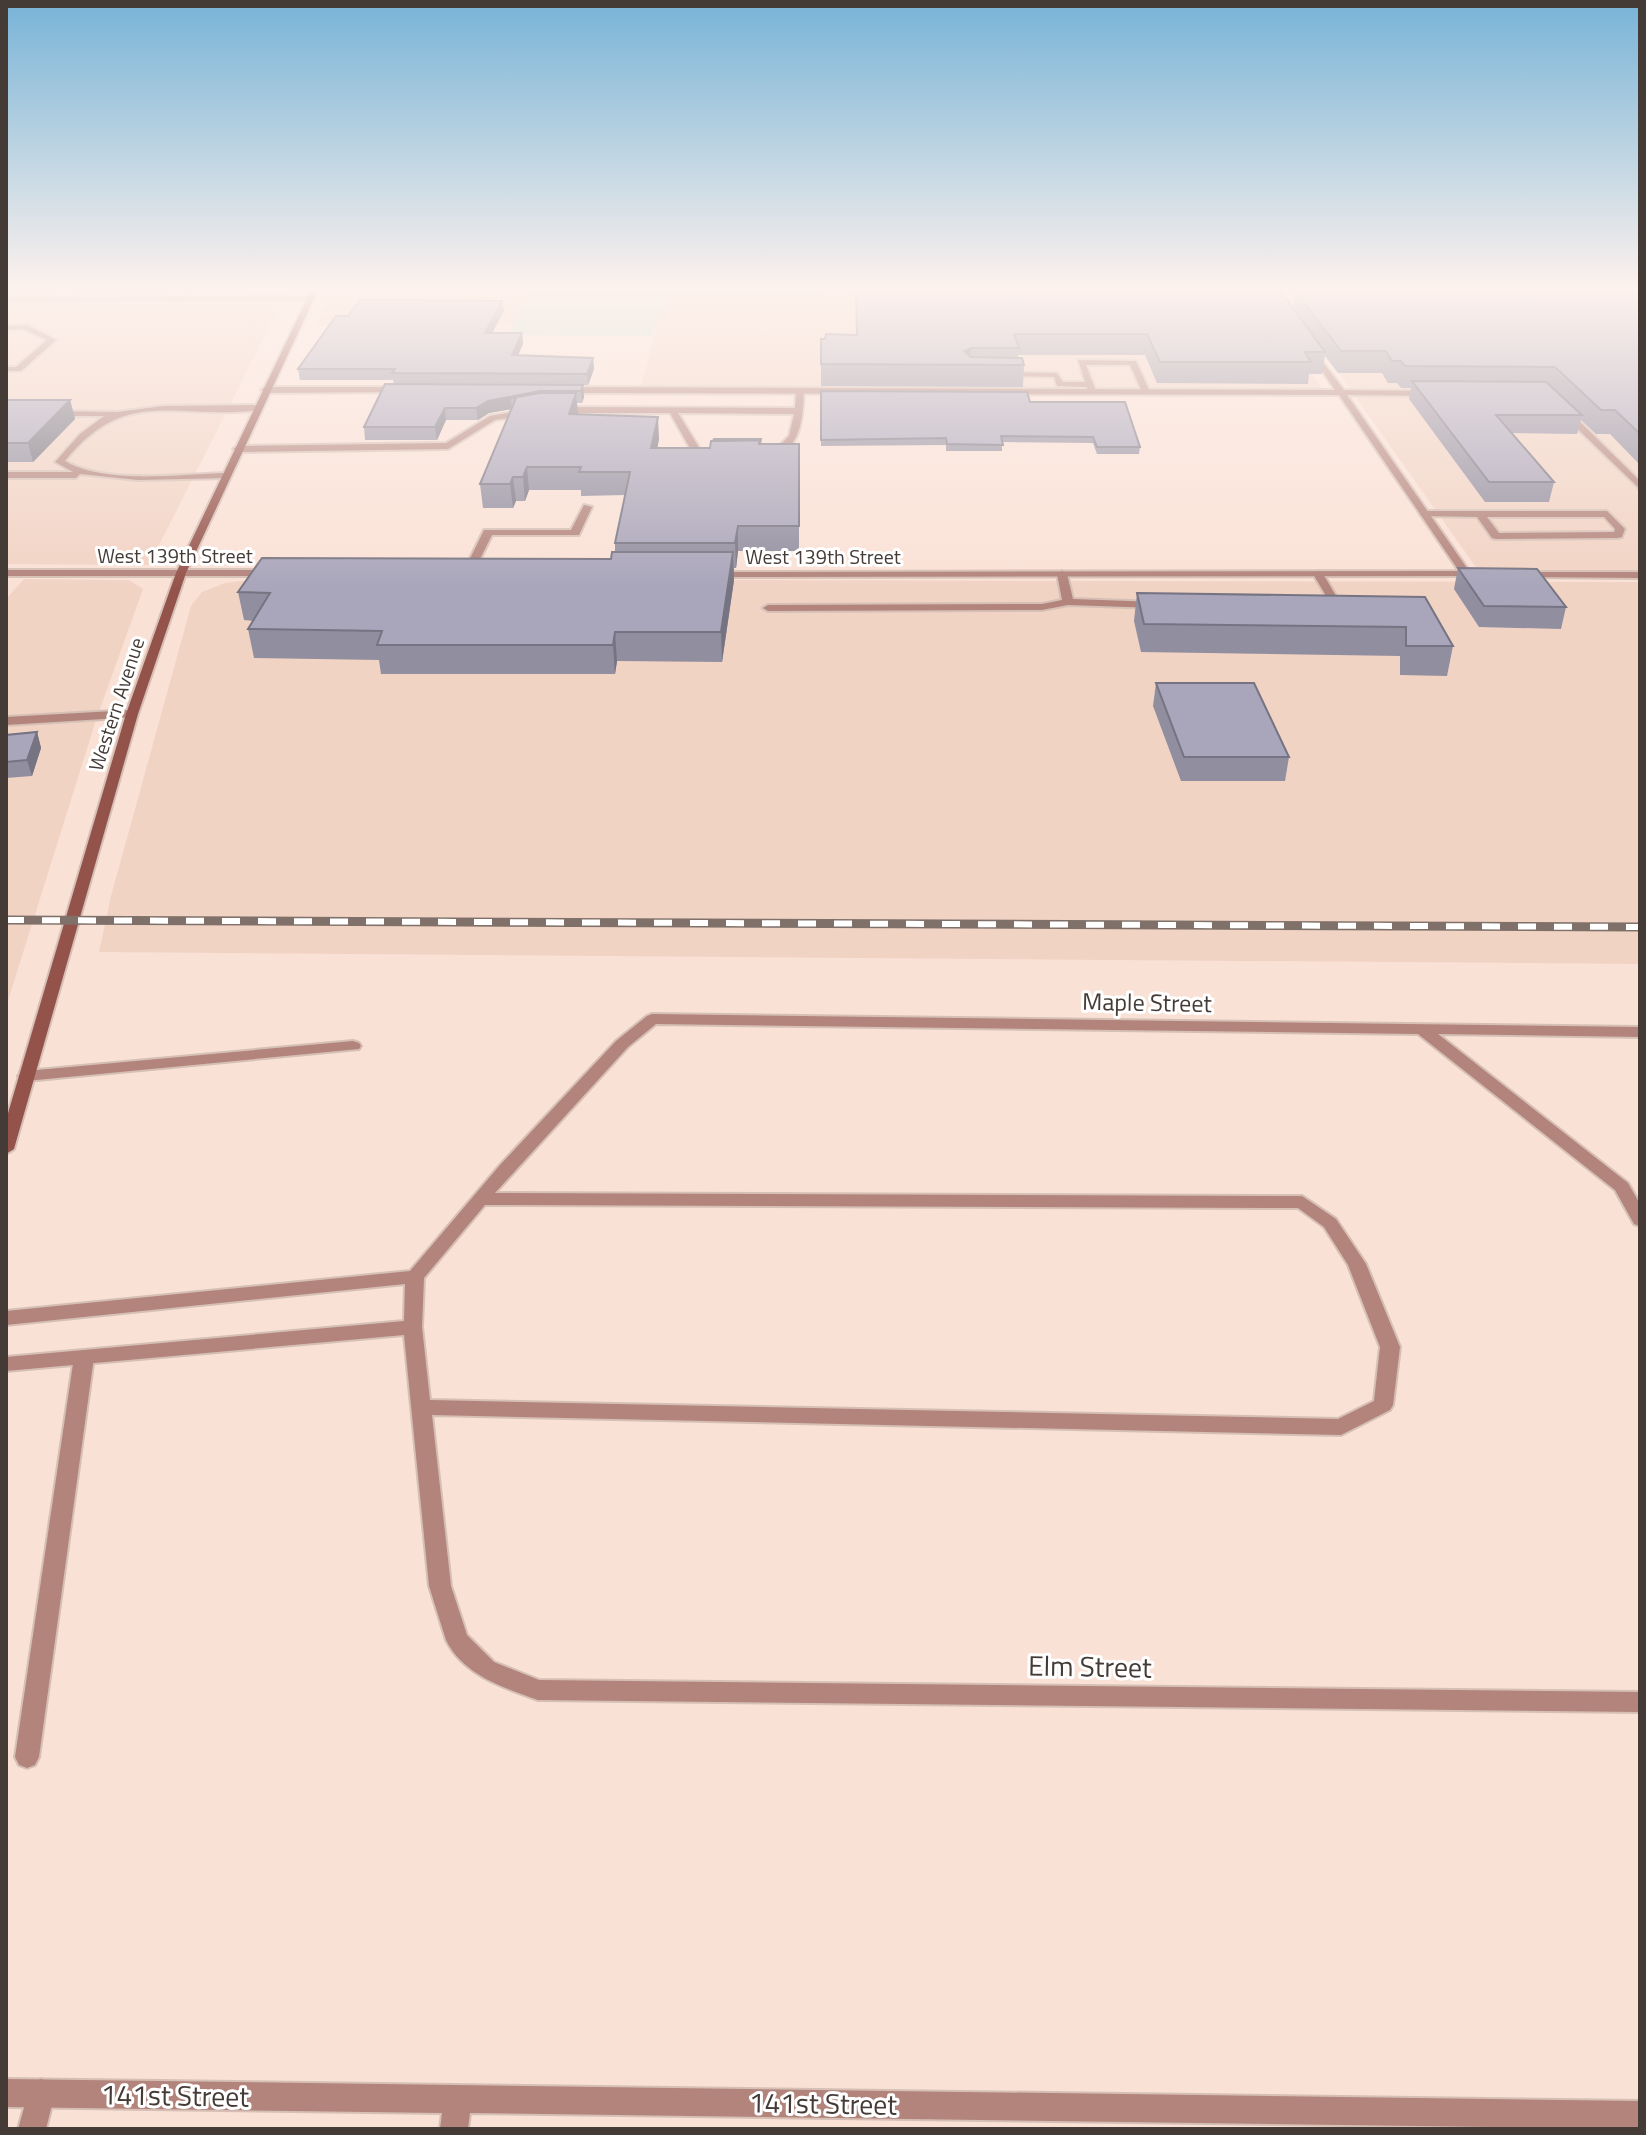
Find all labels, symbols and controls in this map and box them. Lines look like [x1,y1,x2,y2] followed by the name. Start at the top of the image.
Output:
[97,540,253,571] street label: West 139th Street
[745,541,901,572] street label: West 139th Street
[80,633,152,775] street label: Western Avenue
[1082,983,1213,1021] street label: Maple Street
[1028,1643,1152,1689] street label: Elm Street
[101,2072,250,2118] street label: 141st Street
[749,2080,898,2126] street label: 141st Street

